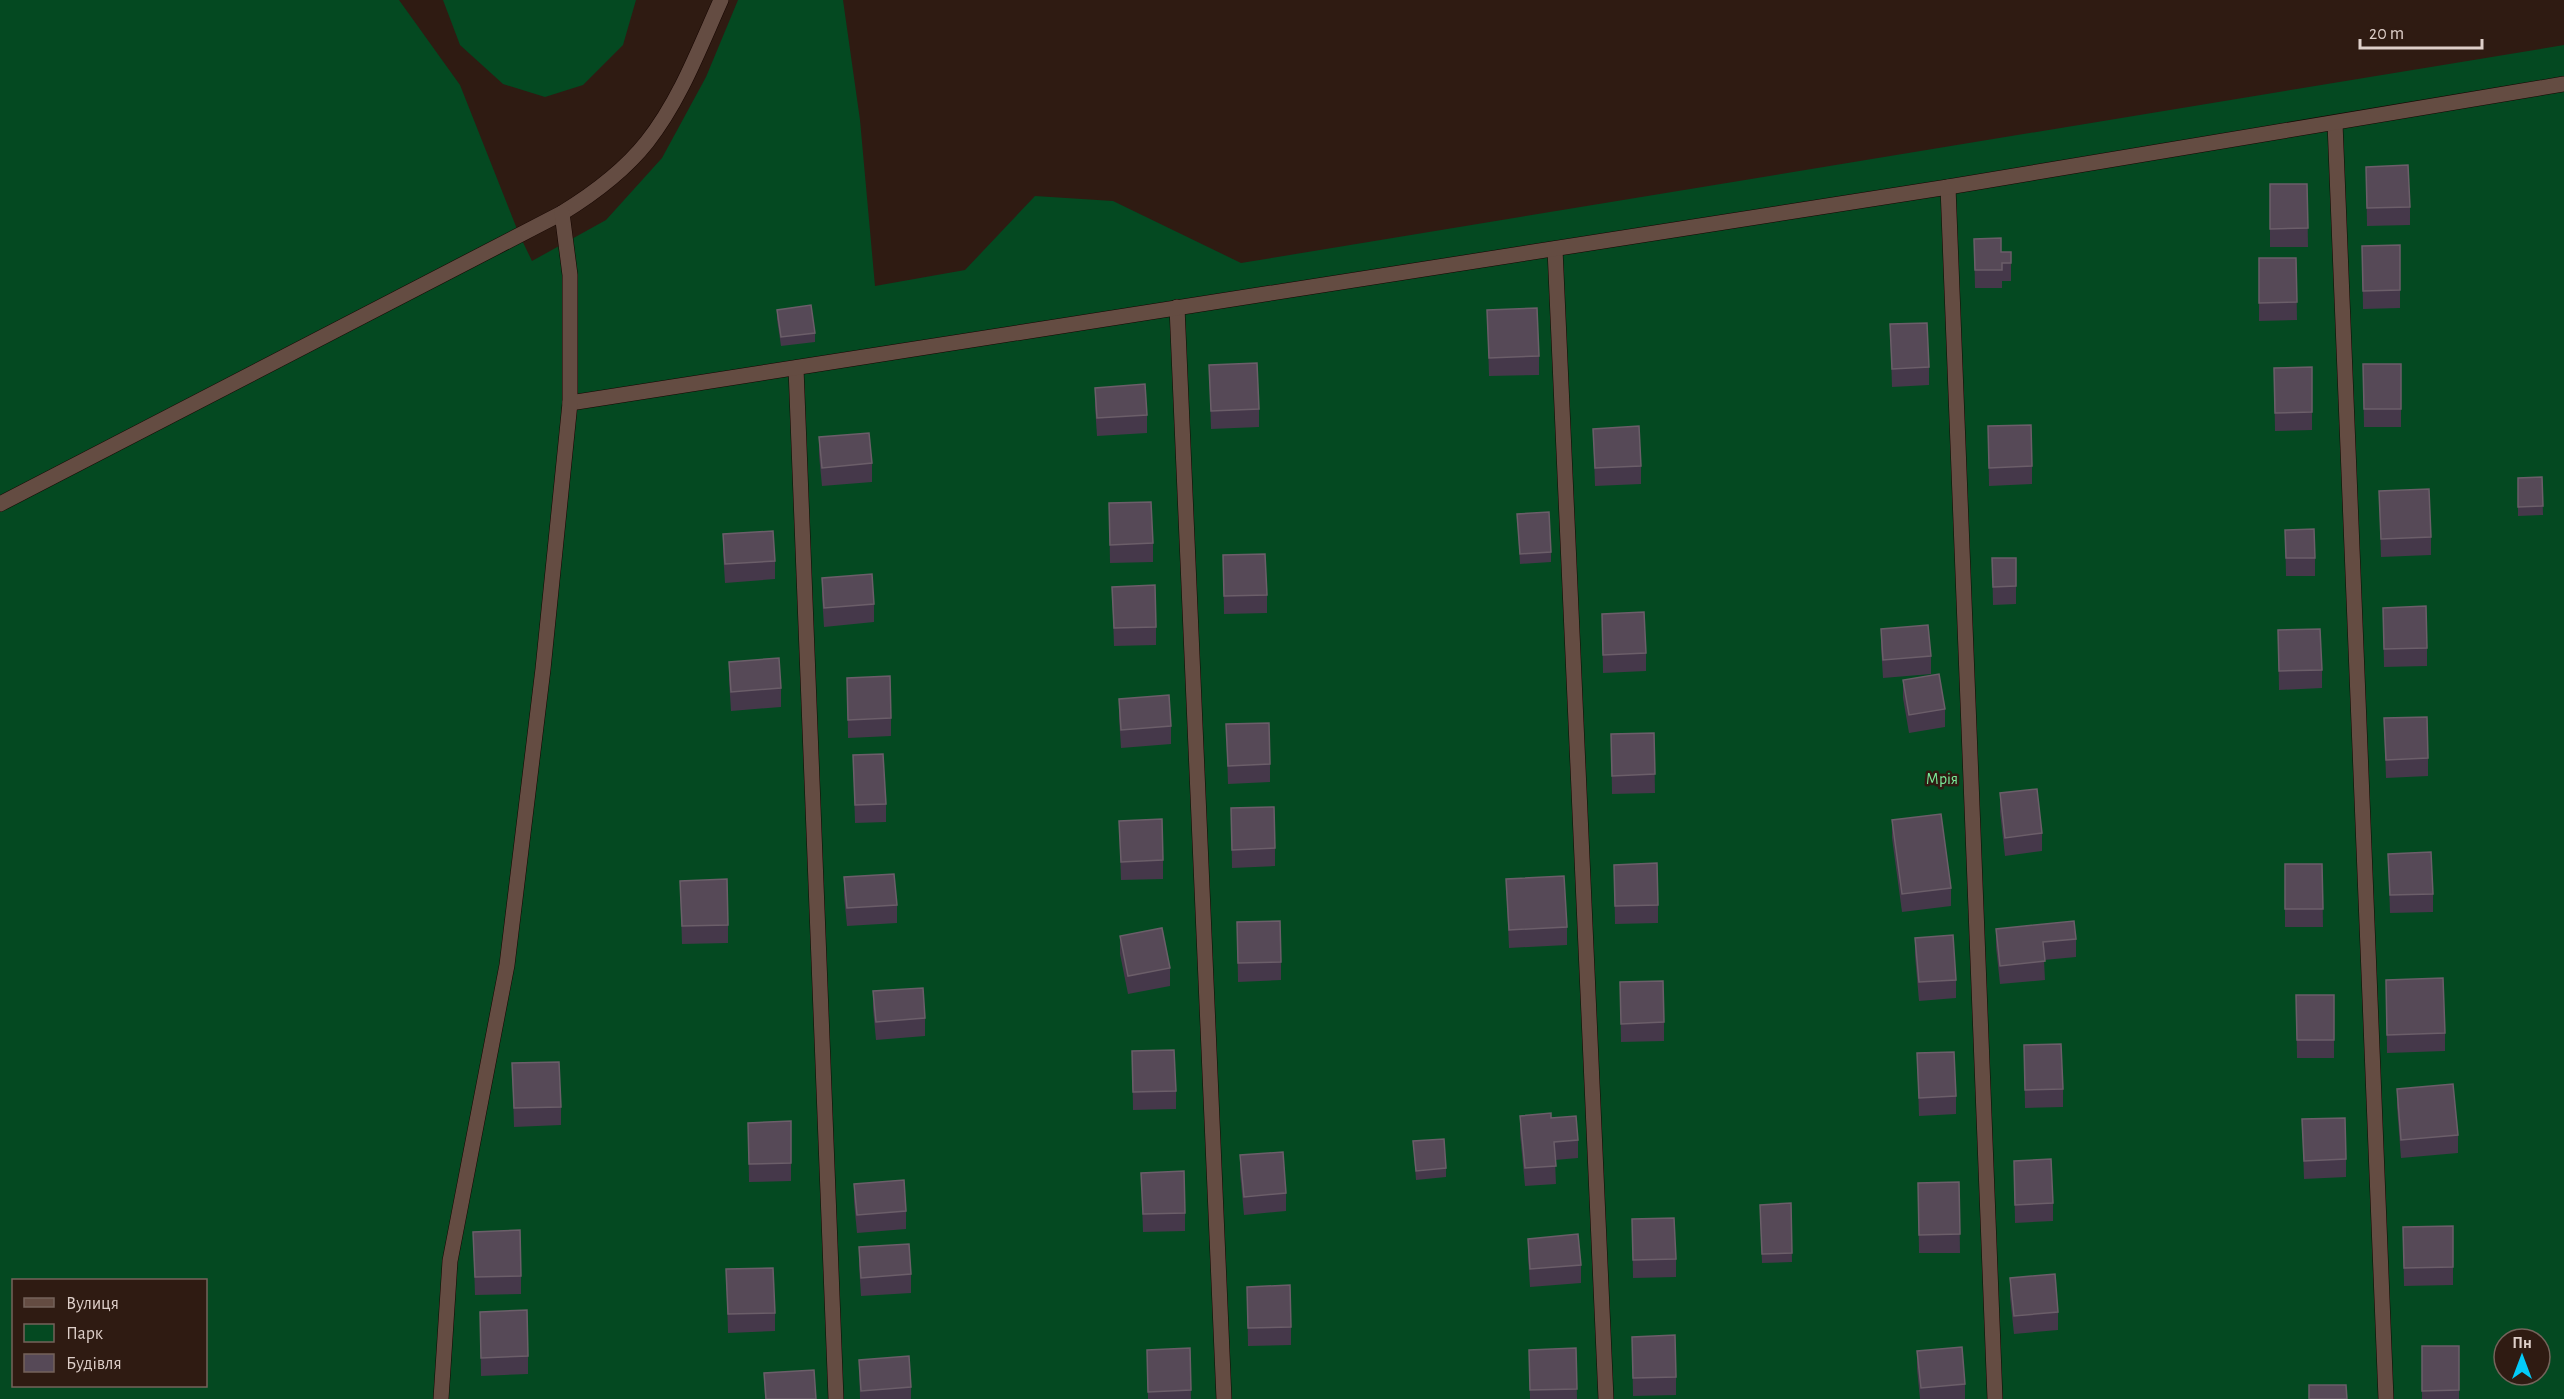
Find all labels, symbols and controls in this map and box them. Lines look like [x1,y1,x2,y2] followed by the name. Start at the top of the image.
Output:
[2360,12,2482,50] scale bar
[2369,25,2404,43] text: 20 m
[1926,771,1958,787] park label: Мрія
[12,1279,207,1387] legend
[66,1295,119,1313] text: Вулиця
[66,1325,104,1343] text: Парк
[2492,1327,2552,1387] north arrow
[2512,1335,2532,1351] text: Пн
[66,1355,122,1373] text: Будівля

